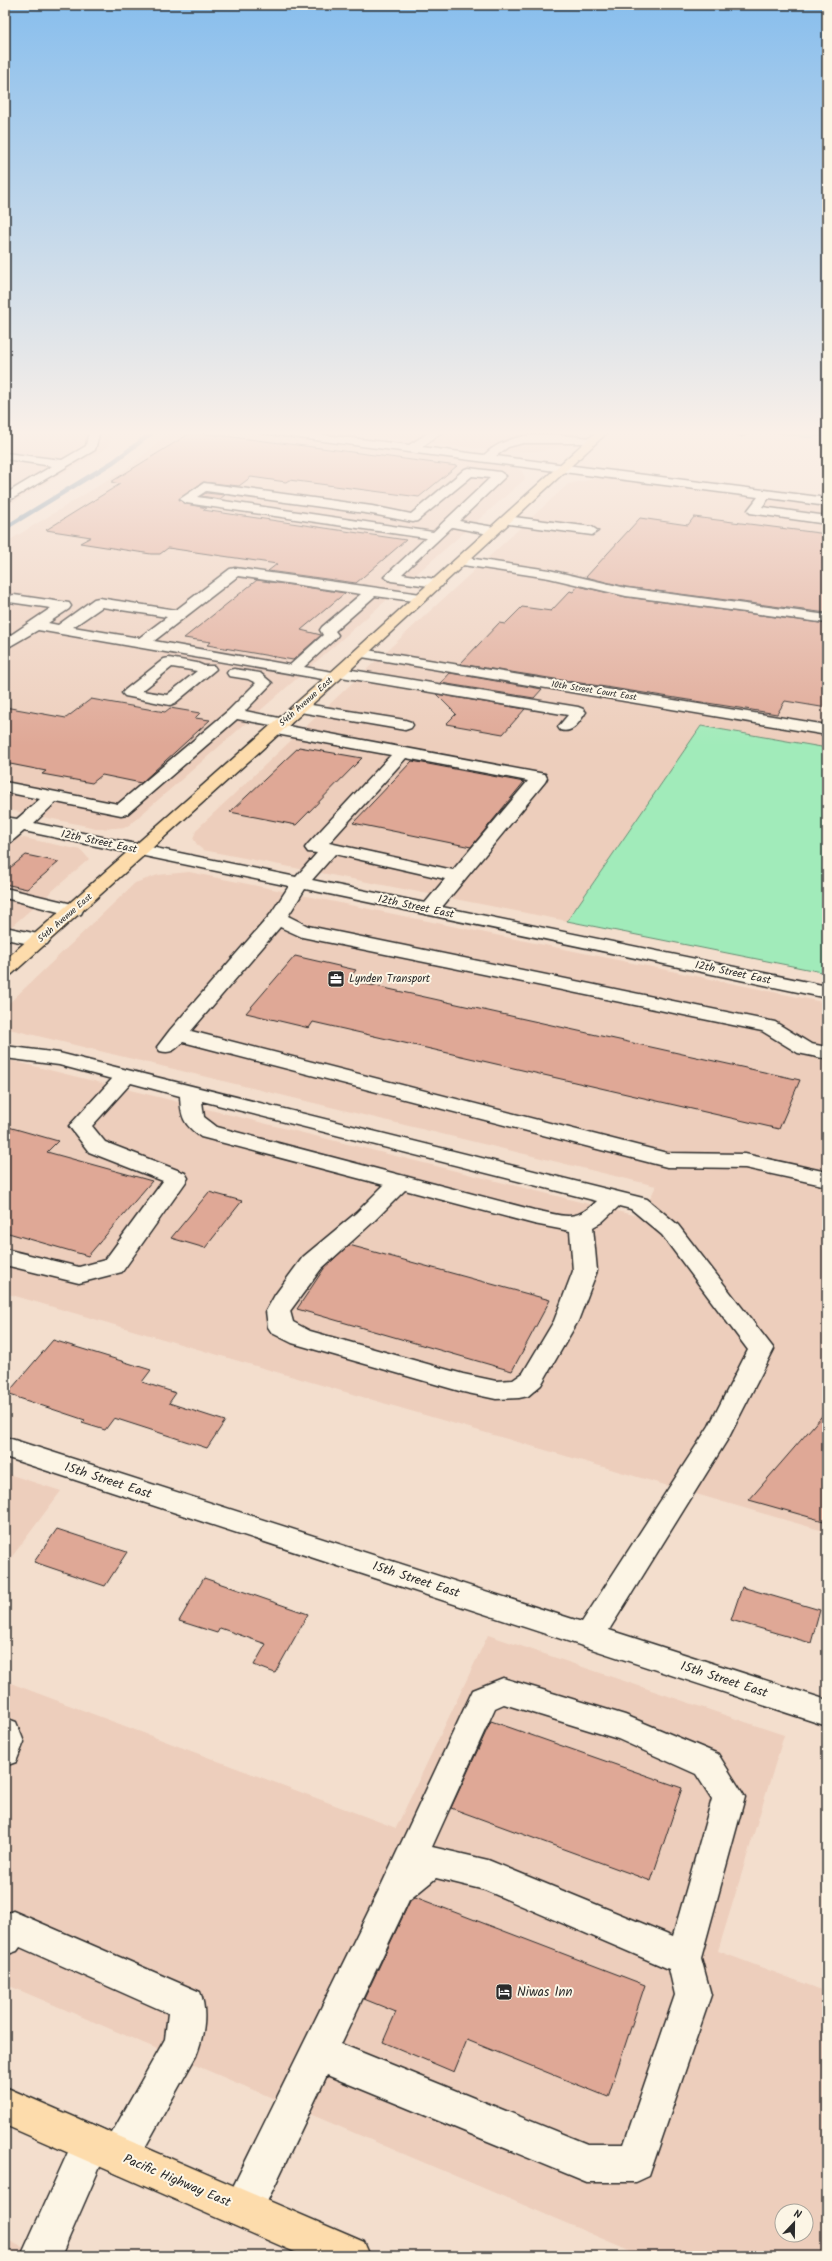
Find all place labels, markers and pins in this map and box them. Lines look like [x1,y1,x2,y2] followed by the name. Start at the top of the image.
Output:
[326,969,346,989] office icon: Lynden Transport
[349,970,431,988] place label: Lynden Transport
[494,1982,514,2002] hotel icon: Niwas Inn
[517,1982,572,2003] place label: Niwas Inn

